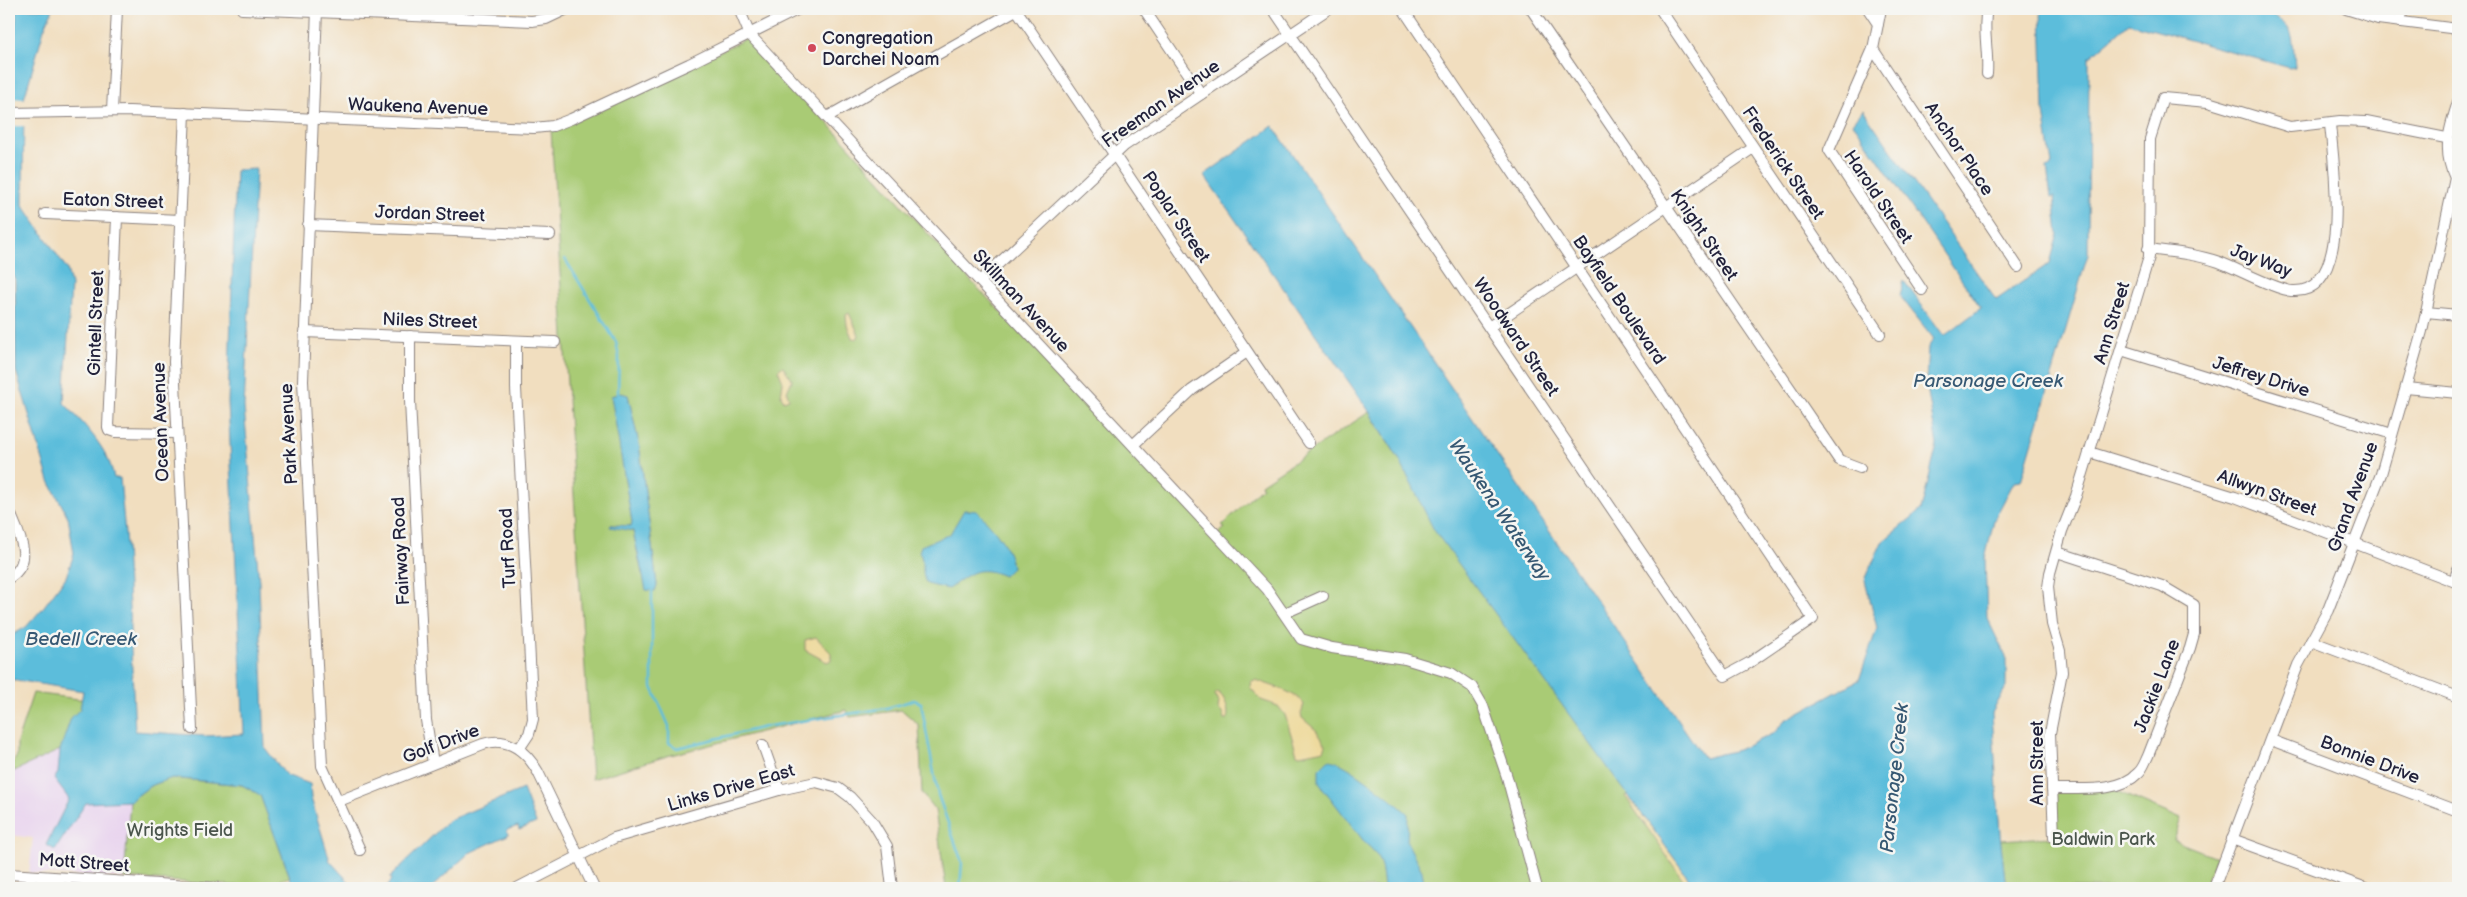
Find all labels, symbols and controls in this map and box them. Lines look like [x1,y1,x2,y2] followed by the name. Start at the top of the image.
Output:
[822,28,939,70] place label: Congregation Darchei Noam
[806,42,818,54] marker: Congregation Darchei Noam
[1098,55,1224,152] street label: Freeman Avenue
[347,94,489,120] street label: Waukena Avenue
[1920,98,1998,200] street label: Anchor Place
[1738,103,1829,224] street label: Frederick Street
[1839,146,1917,248] street label: Harold Street
[1138,167,1215,267] street label: Poplar Street
[1666,185,1743,285] street label: Knight Street
[62,189,164,213] street label: Eaton Street
[375,202,486,226] street label: Jordan Street
[1568,231,1670,369] street label: Bayfield Boulevard
[2227,240,2295,283] street label: Jay Way
[968,245,1074,357] street label: Skillman Avenue
[84,269,108,376] street label: Gintell Street
[1469,274,1564,400] street label: Woodward Street
[2089,279,2135,367] street label: Ann Street
[382,309,478,333] street label: Niles Street
[2210,352,2312,402] street label: Jeffrey Drive
[148,362,174,482] street label: Ocean Avenue
[1913,370,2064,393] water label: Parsonage Creek
[276,383,302,485] street label: Park Avenue
[1443,435,1555,586] water label: Waukena Waterway
[2323,439,2383,555] street label: Grand Avenue
[2215,465,2320,521] street label: Allwyn Street
[388,496,414,606] street label: Fairway Road
[495,508,521,588] street label: Turf Road
[25,628,137,651] water label: Bedell Creek
[2130,636,2185,736] street label: Jackie Lane
[1876,702,1914,854] water label: Parsonage Creek
[400,720,483,768] street label: Golf Drive
[2027,720,2048,806] street label: Ann Street
[2317,731,2423,789] street label: Bonnie Drive
[665,760,797,816] street label: Links Drive East
[127,820,233,841] park label: Wrights Field
[2051,829,2155,850] park label: Baldwin Park
[38,849,130,877] street label: Mott Street

